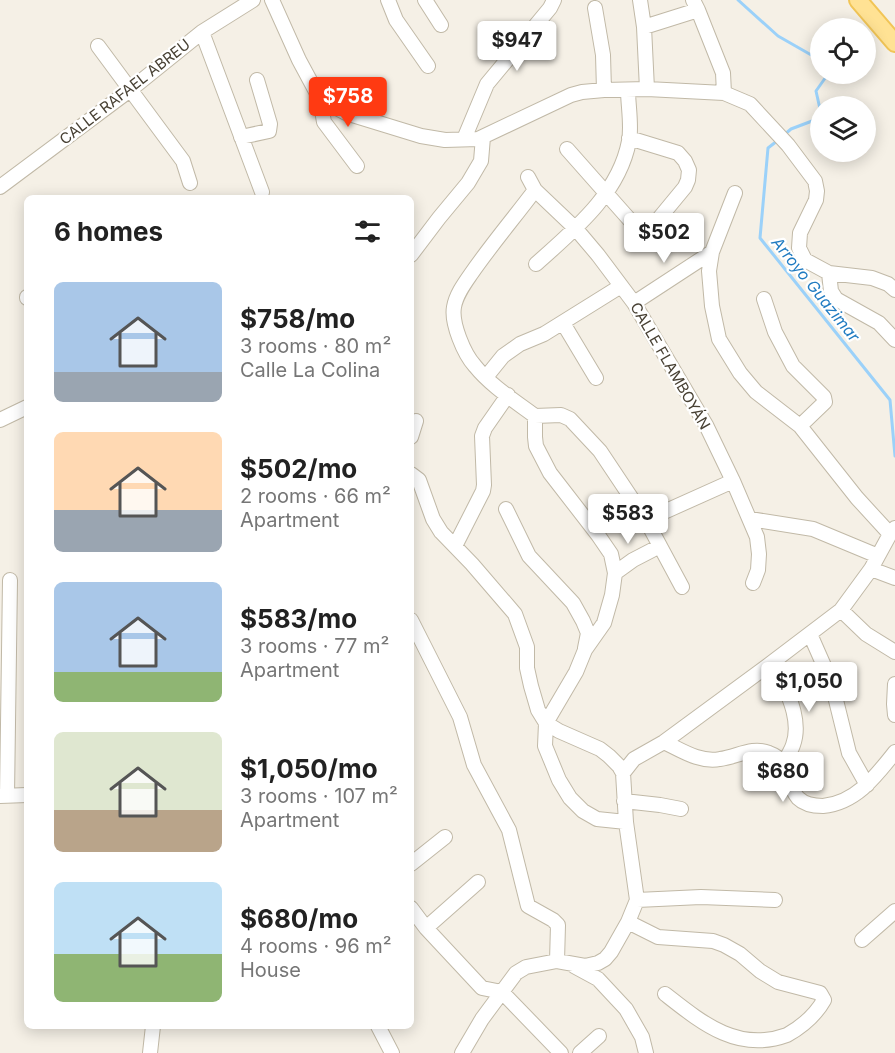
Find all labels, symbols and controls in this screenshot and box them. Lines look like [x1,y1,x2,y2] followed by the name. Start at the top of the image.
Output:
[810,18,876,162] map controls
[810,18,876,84] button: locate
[481,21,553,72] pin: $947
[491,28,543,52] text: $947
[55,35,194,149] street label: CALLE RAFAEL ABREU
[312,77,384,128] pin: $758
[323,84,373,108] text: $758
[810,96,876,162] button: layers
[628,213,700,264] pin: $502
[351,215,384,248] icon: filters
[54,216,163,247] text: 6 homes
[638,220,690,244] text: $502
[767,232,865,346] water label: Arroyo Guazimar
[626,299,715,433] street label: CALLE FLAMBOYÁN
[240,303,355,334] text: $758/mo
[102,306,174,378] icon: home
[240,334,391,358] text: 3 rooms · 80 m²
[240,358,380,382] text: Calle La Colina
[240,453,357,484] text: $502/mo
[102,456,174,528] icon: home
[240,484,391,508] text: 2 rooms · 66 m²
[592,494,664,545] pin: $583
[602,501,654,525] text: $583
[240,508,339,532] text: Apartment
[240,603,357,634] text: $583/mo
[102,606,174,678] icon: home
[240,634,389,658] text: 3 rooms · 77 m²
[240,658,339,682] text: Apartment
[760,662,858,713] pin: $1,050
[775,669,843,693] text: $1,050
[747,752,819,803] pin: $680
[240,753,378,784] text: $1,050/mo
[102,756,174,828] icon: home
[757,759,809,783] text: $680
[240,784,398,808] text: 3 rooms · 107 m²
[240,808,339,832] text: Apartment
[240,903,358,934] text: $680/mo
[102,906,174,978] icon: home
[240,934,392,958] text: 4 rooms · 96 m²
[240,958,301,982] text: House

